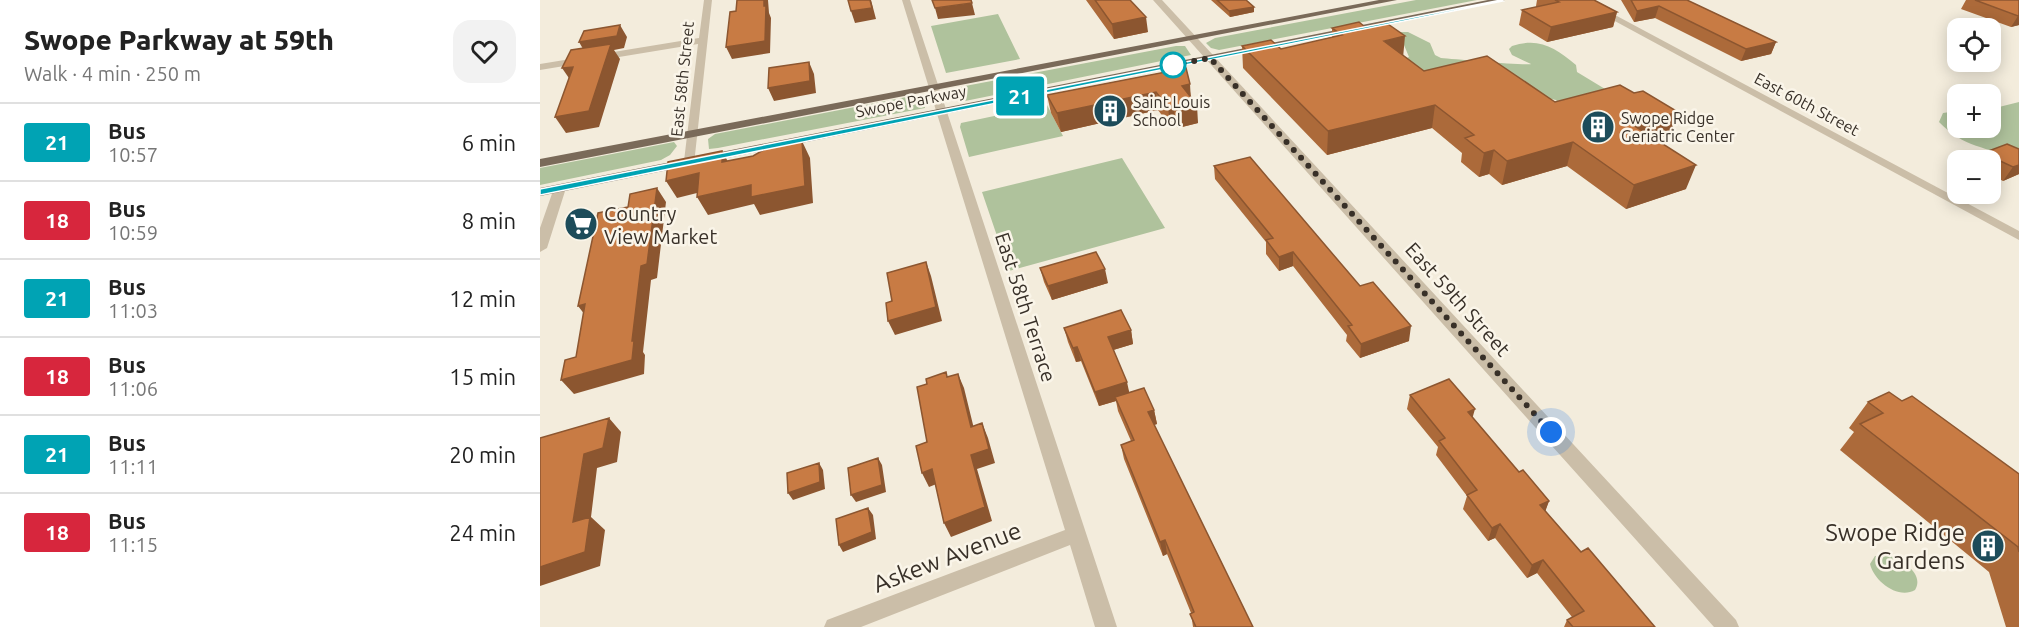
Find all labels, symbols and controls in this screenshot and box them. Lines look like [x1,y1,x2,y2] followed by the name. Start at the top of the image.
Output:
[1947,18,2001,204] map controls
[1947,18,2001,72] button: locate
[453,20,516,83] button: heart
[667,20,697,138] street label: East 58th Street
[24,24,334,55] text: Swope Parkway at 59th
[1160,52,1186,78] unlabelled marker
[24,62,201,85] text: Walk · 4 min · 250 m
[1752,69,1863,139] street label: East 60th Street
[993,76,1047,116] line badge: 21
[854,81,968,121] street label: Swope Parkway
[1008,84,1032,108] text: 21
[1947,84,2001,138] button: +
[1092,93,1128,129] building icon: Saint Louis School
[1133,93,1210,129] place label: Saint Louis School
[1580,109,1616,145] building icon: Swope Ridge Geriatric Center
[1621,109,1735,145] place label: Swope Ridge Geriatric Center
[108,118,146,143] text: Bus
[45,130,69,154] text: 21
[462,130,516,155] text: 6 min
[108,143,158,166] text: 10:57
[1947,150,2001,204] button: −
[108,196,146,221] text: Bus
[604,202,717,248] place label: Country View Market
[563,206,599,242] supermarket icon: Country View Market
[45,208,69,232] text: 18
[462,208,516,233] text: 8 min
[108,221,158,244] text: 10:59
[991,229,1061,385] street label: East 58th Terrace
[1401,237,1515,361] street label: East 59th Street
[108,274,146,299] text: Bus
[45,286,69,310] text: 21
[449,286,516,311] text: 12 min
[108,299,158,322] text: 11:03
[108,352,146,377] text: Bus
[45,364,69,388] text: 18
[449,364,516,389] text: 15 min
[108,377,158,400] text: 11:06
[1536,417,1566,447] your location
[108,430,146,455] text: Bus
[45,442,69,466] text: 21
[449,442,516,467] text: 20 min
[108,455,158,478] text: 11:11
[108,508,146,533] text: Bus
[869,516,1025,598] street label: Askew Avenue
[1825,519,1965,574] place label: Swope Ridge Gardens
[45,520,69,544] text: 18
[449,520,516,545] text: 24 min
[1970,528,2006,564] building icon: Swope Ridge Gardens
[108,533,158,556] text: 11:15

